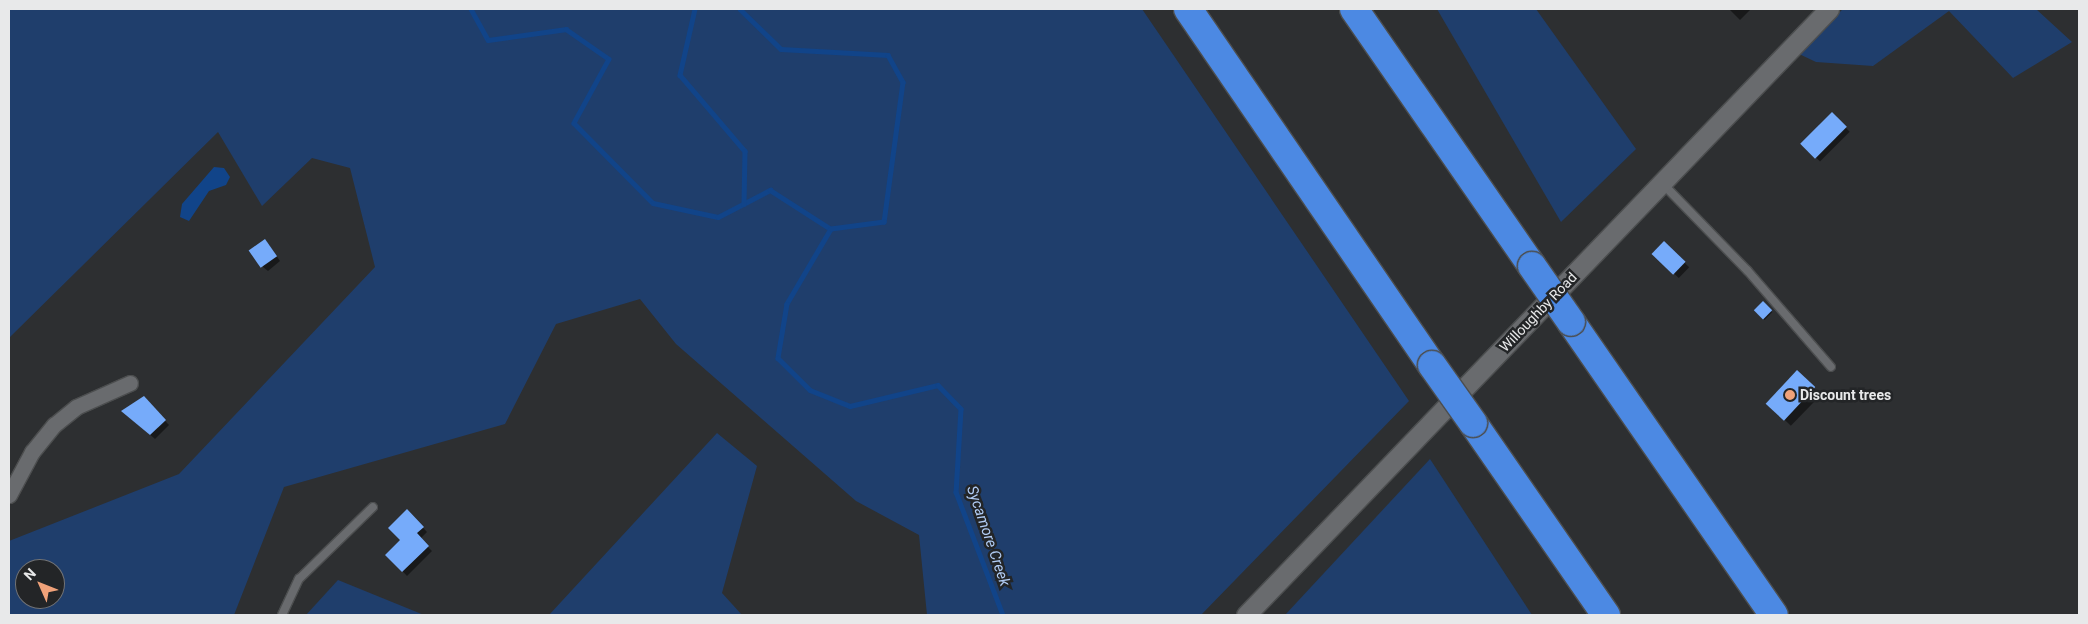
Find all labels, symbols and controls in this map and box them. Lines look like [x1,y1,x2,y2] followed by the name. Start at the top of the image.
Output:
[1496,269,1580,355] street label: Willoughby Road
[1800,387,1891,403] place label: Discount trees
[1784,389,1796,401] marker: Discount trees
[962,483,1014,589] water label: Sycamore Creek
[15,559,65,609] north arrow
[21,565,39,583] text: N

